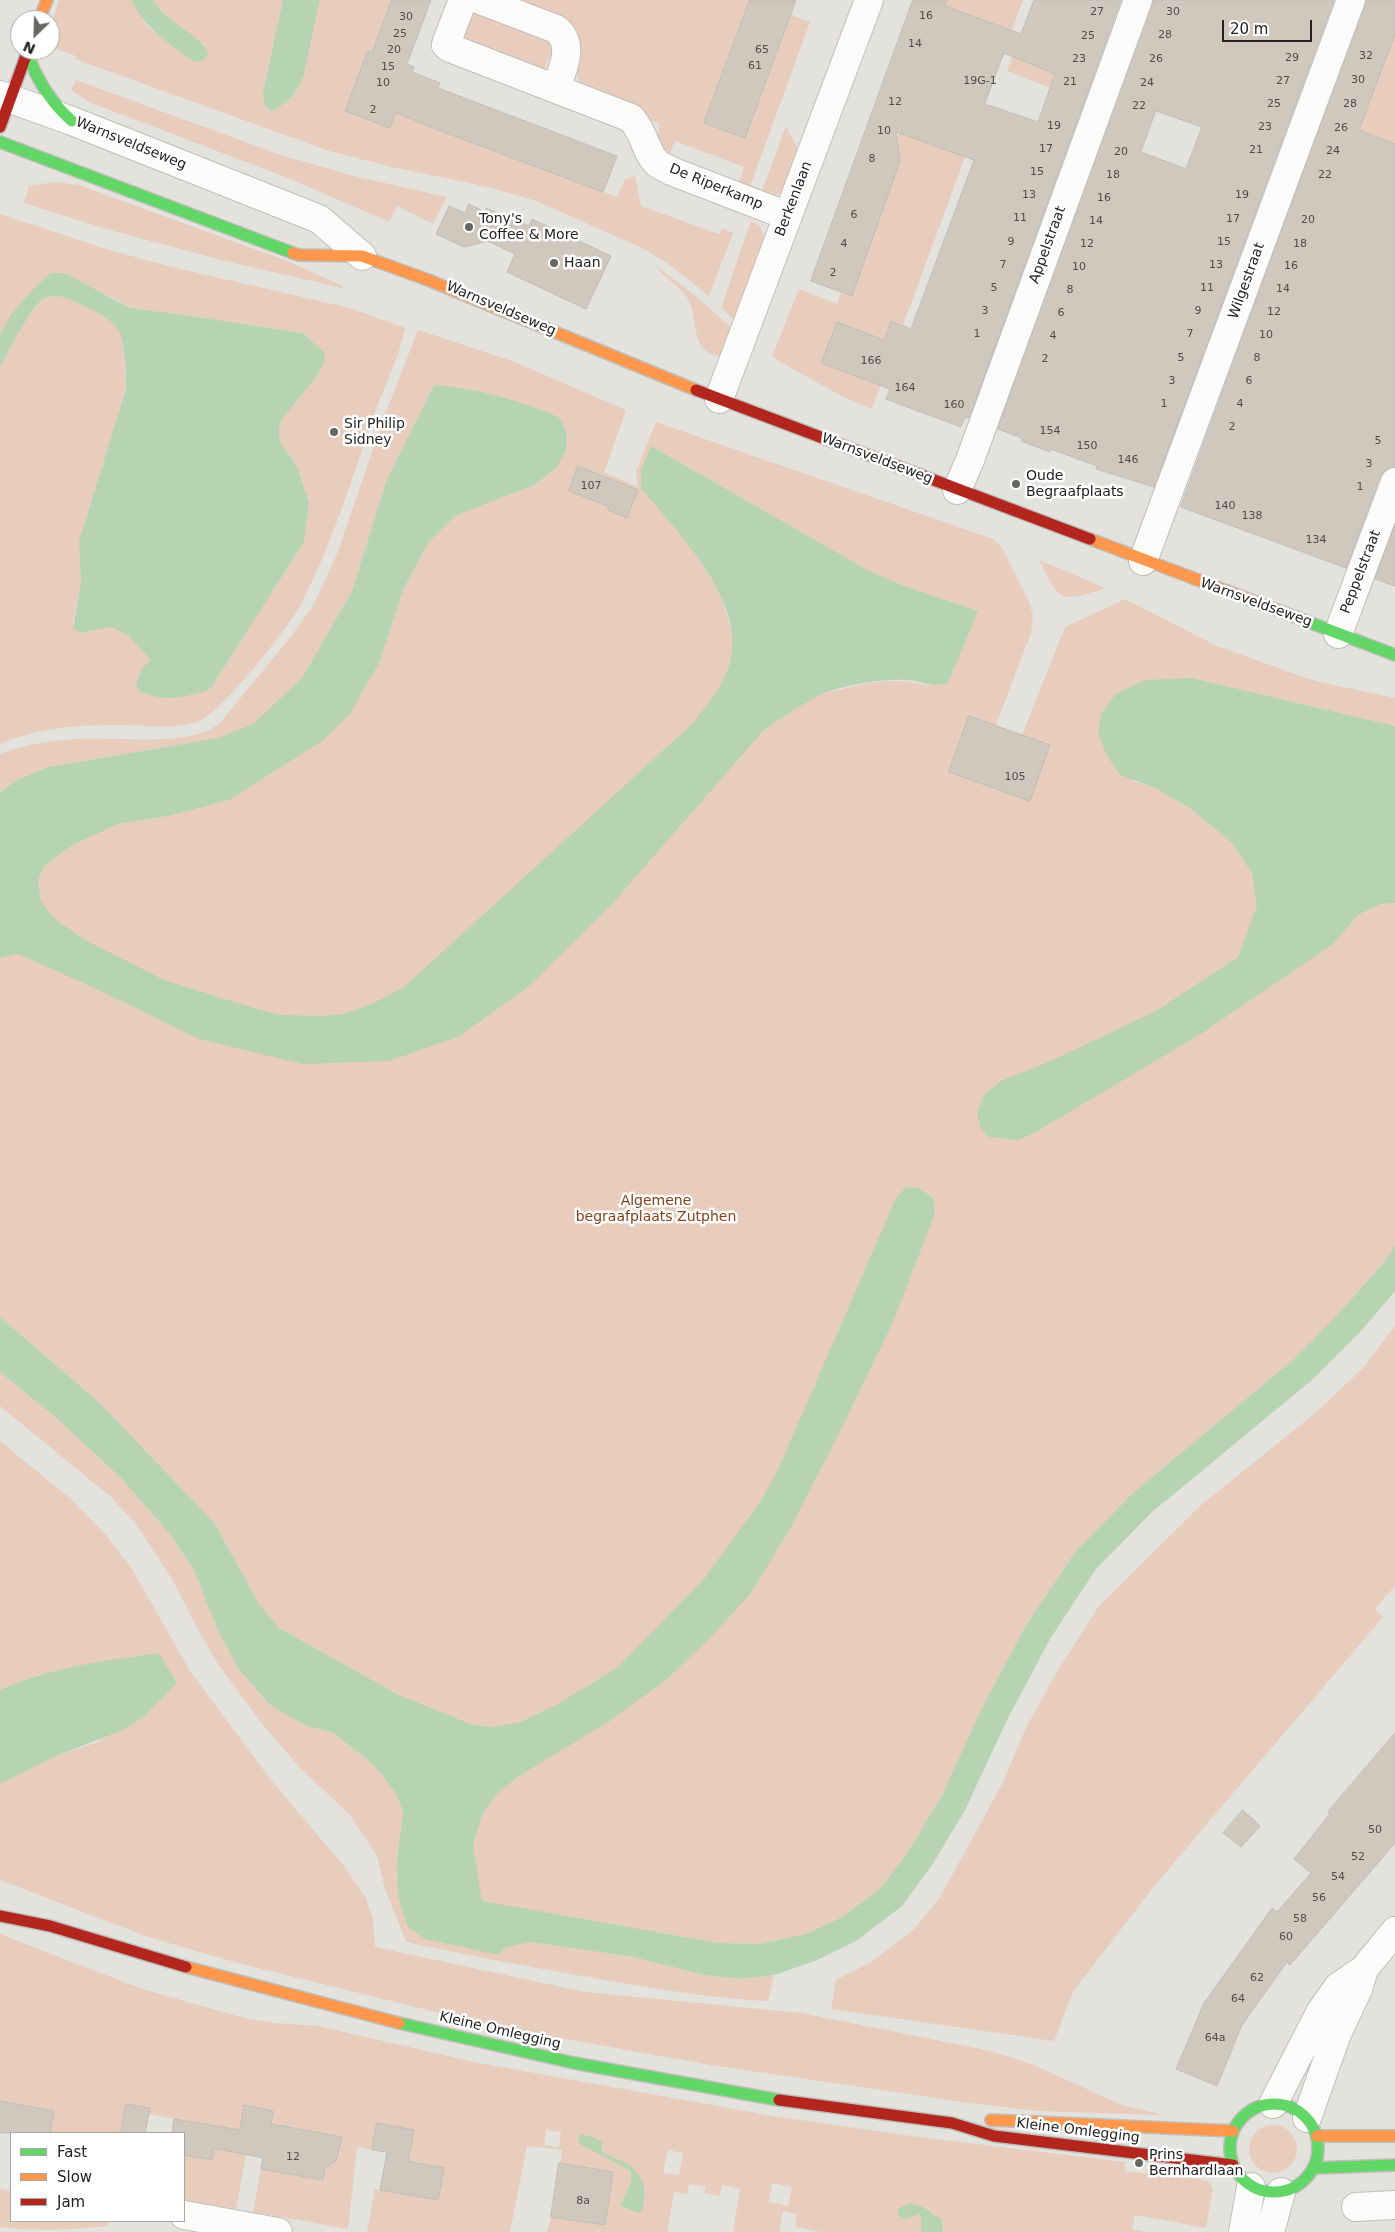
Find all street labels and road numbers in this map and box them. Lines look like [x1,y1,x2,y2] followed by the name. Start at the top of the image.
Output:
[73,114,189,174] street label: Warnsveldseweg
[772,159,816,239] street label: Berkenlaan
[667,161,765,213] street label: De Riperkamp
[1026,204,1070,286] street label: Appelstraat
[1225,241,1269,321] street label: Wilgestraat
[444,278,558,340] street label: Warnsveldseweg
[819,430,935,488] street label: Warnsveldseweg
[1337,528,1385,616] street label: Peppelstraat
[1198,575,1314,631] street label: Warnsveldseweg
[438,2009,562,2053] street label: Kleine Omlegging
[1015,2115,1141,2147] street label: Kleine Omlegging

